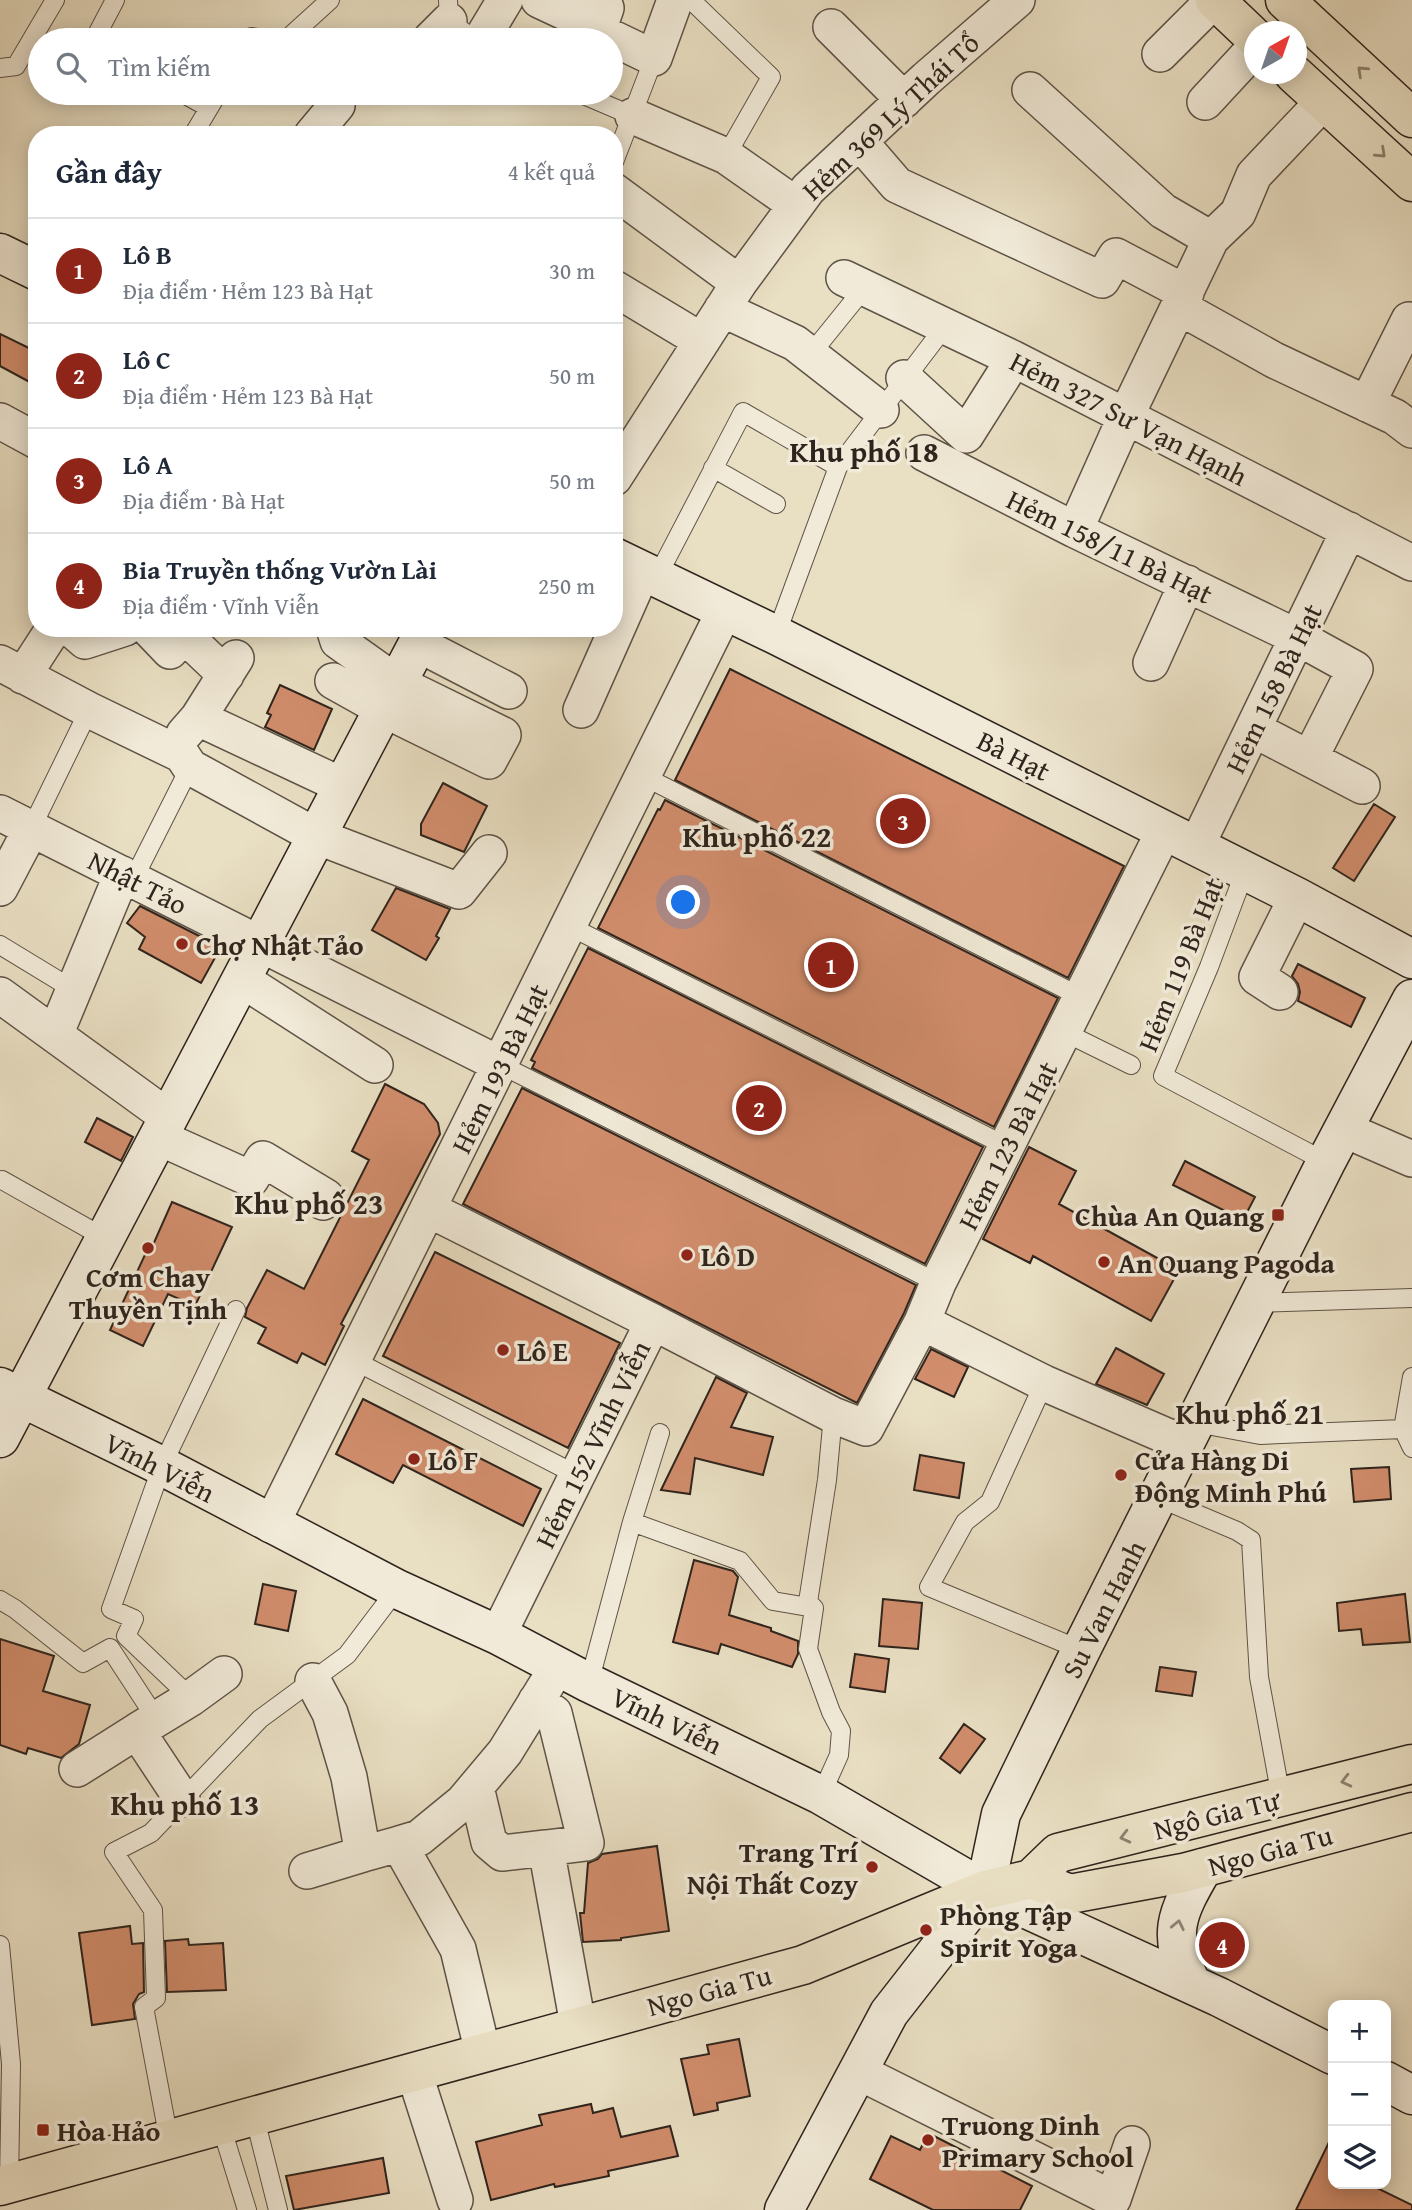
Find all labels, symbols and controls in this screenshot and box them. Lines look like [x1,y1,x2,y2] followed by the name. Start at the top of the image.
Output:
[1244,21,1307,84] north arrow
[792,23,988,209] street label: Hẻm 369 Lý Thái Tổ
[28,28,623,105] search box
[108,47,211,86] text: Tìm kiếm
[52,48,90,86] icon: search
[1357,67,1370,80] one-way arrow
[1373,145,1386,157] one-way arrow
[56,150,162,194] text: Gần đây
[508,155,595,188] text: 4 kết quả
[123,235,172,274] text: Lô B
[73,254,85,287] text: 1
[549,254,595,287] text: 30 m
[123,274,373,307] text: Địa điểm · Hẻm 123 Bà Hạt
[123,340,171,379] text: Lô C
[1003,340,1255,496] street label: Hẻm 327 Sư Vạn Hạnh
[73,359,85,392] text: 2
[549,359,595,392] text: 50 m
[123,379,373,412] text: Địa điểm · Hẻm 123 Bà Hạt
[790,429,938,473] district label: Khu phố 18
[123,445,173,484] text: Lô A
[73,464,85,497] text: 3
[549,464,595,497] text: 50 m
[1000,478,1220,614] street label: Hẻm 158/11 Bà Hạt
[123,484,285,517] text: Địa điểm · Bà Hạt
[123,550,437,589] text: Bia Truyền thống Vườn Lài
[73,569,85,602] text: 4
[538,569,595,602] text: 250 m
[123,589,319,622] text: Địa điểm · Vĩnh Viễn
[1214,596,1332,780] street label: Hẻm 158 Bà Hạt
[970,719,1058,791] street label: Bà Hạt
[880,795,926,847] pin: 3
[683,814,831,858] district label: Khu phố 22
[81,840,195,924] street label: Nhật Tảo
[1126,871,1234,1057] street label: Hẻm 119 Bà Hạt
[666,885,700,919] your location
[196,924,364,965] place label: Chợ Nhật Tảo
[174,936,190,952] marker: Chợ Nhật Tảo
[808,939,854,991] pin: 1
[440,976,558,1160] street label: Hẻm 193 Bà Hạt
[947,1053,1067,1236] street label: Hẻm 123 Bà Hạt
[736,1082,782,1134] pin: 2
[235,1181,383,1225] district label: Khu phố 23
[1075,1195,1264,1236] place label: Chùa An Quang
[1270,1207,1286,1223] marker: Chùa An Quang
[701,1235,755,1276] place label: Lô D
[140,1240,156,1256] marker: Cơm Chay Thuyền Tịnh
[1118,1242,1335,1283] place label: An Quang Pagoda
[679,1247,695,1263] marker: Lô D
[1096,1254,1112,1270] marker: An Quang Pagoda
[69,1256,228,1329] place label: Cơm Chay Thuyền Tịnh
[517,1330,568,1371] place label: Lô E
[524,1333,660,1555] street label: Hẻm 152 Vĩnh Viễn
[495,1342,511,1358] marker: Lô E
[1176,1391,1324,1435] district label: Khu phố 21
[98,1422,223,1512] street label: Vĩnh Viễn
[428,1439,478,1480] place label: Lô F
[1135,1439,1327,1512] place label: Cửa Hàng Di Động Minh Phú
[406,1451,422,1467] marker: Lô F
[1113,1467,1129,1483] marker: Cửa Hàng Di Động Minh Phú
[1051,1533,1155,1685] street label: Su Van Hanh
[605,1676,730,1765] street label: Vĩnh Viễn
[1340,1773,1352,1787] one-way arrow
[1149,1778,1285,1850] street label: Ngô Gia Tự
[111,1782,259,1826] district label: Khu phố 13
[1203,1814,1337,1886] street label: Ngo Gia Tu
[1119,1829,1131,1843] one-way arrow
[687,1831,859,1904] place label: Trang Trí Nội Thất Cozy
[864,1859,880,1875] marker: Trang Trí Nội Thất Cozy
[940,1894,1078,1967] place label: Phòng Tập Spirit Yoga
[1170,1919,1185,1931] one-way arrow
[1199,1919,1245,1971] pin: 4
[918,1922,934,1938] marker: Phòng Tập Spirit Yoga
[642,1954,776,2026] street label: Ngo Gia Tu
[1328,2000,1391,2189] map controls
[1328,2000,1391,2063] button: +
[1328,2063,1391,2126] button: −
[942,2104,1134,2177] place label: Truong Dinh Primary School
[57,2110,161,2151] place label: Hòa Hảo
[35,2122,51,2138] marker: Hòa Hảo
[1328,2126,1391,2189] button: layers
[920,2132,936,2148] marker: Truong Dinh Primary School

